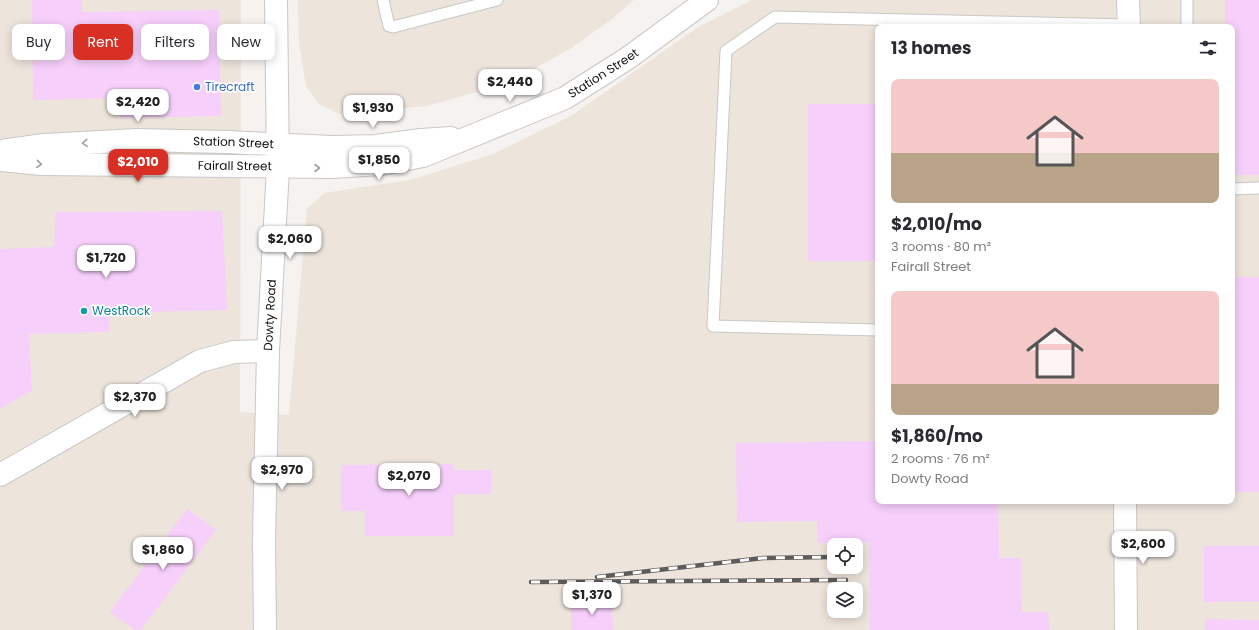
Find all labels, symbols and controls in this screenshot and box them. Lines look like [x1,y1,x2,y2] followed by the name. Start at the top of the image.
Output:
[12,24,65,60] chip: Buy
[73,24,133,60] chip: Rent
[141,24,209,60] chip: Filters
[217,24,275,60] chip: New
[891,36,972,60] text: 13 homes
[1197,37,1219,59] icon: filters
[565,44,642,102] street label: Station Street
[477,69,543,103] pin: $2,440
[487,72,533,91] text: $2,440
[205,78,255,95] place label: Tirecraft
[192,82,202,92] marker: Tirecraft
[105,89,171,123] pin: $2,420
[116,92,160,111] text: $2,420
[340,95,406,129] pin: $1,930
[352,98,394,117] text: $1,930
[1019,105,1091,177] icon: home
[193,132,274,152] street label: Station Street
[82,139,88,147] one-way arrow
[346,147,412,181] pin: $1,850
[105,149,171,183] pin: $2,010
[358,150,400,169] text: $1,850
[117,152,159,171] text: $2,010
[198,157,272,174] street label: Fairall Street
[36,159,42,168] one-way arrow
[314,164,320,172] one-way arrow
[891,212,982,236] text: $2,010/mo
[257,226,323,260] pin: $2,060
[268,229,312,248] text: $2,060
[891,237,991,256] text: 3 rooms · 80 m²
[73,245,139,279] pin: $1,720
[86,248,126,267] text: $1,720
[891,257,971,276] text: Fairall Street
[259,279,280,351] street label: Dowty Road
[92,302,151,319] place label: WestRock
[79,306,89,316] marker: WestRock
[1019,317,1091,389] icon: home
[102,384,168,418] pin: $2,370
[113,387,157,406] text: $2,370
[891,424,983,448] text: $1,860/mo
[891,449,990,468] text: 2 rooms · 76 m²
[249,457,315,491] pin: $2,970
[260,460,304,479] text: $2,970
[376,463,442,497] pin: $2,070
[387,466,431,485] text: $2,070
[891,469,969,488] text: Dowty Road
[1110,531,1176,565] pin: $2,600
[1121,534,1165,553] text: $2,600
[130,537,196,571] pin: $1,860
[827,538,863,618] map controls
[827,538,863,574] button: locate
[142,540,184,559] text: $1,860
[559,582,625,616] pin: $1,370
[827,582,863,618] button: layers
[572,585,612,604] text: $1,370

